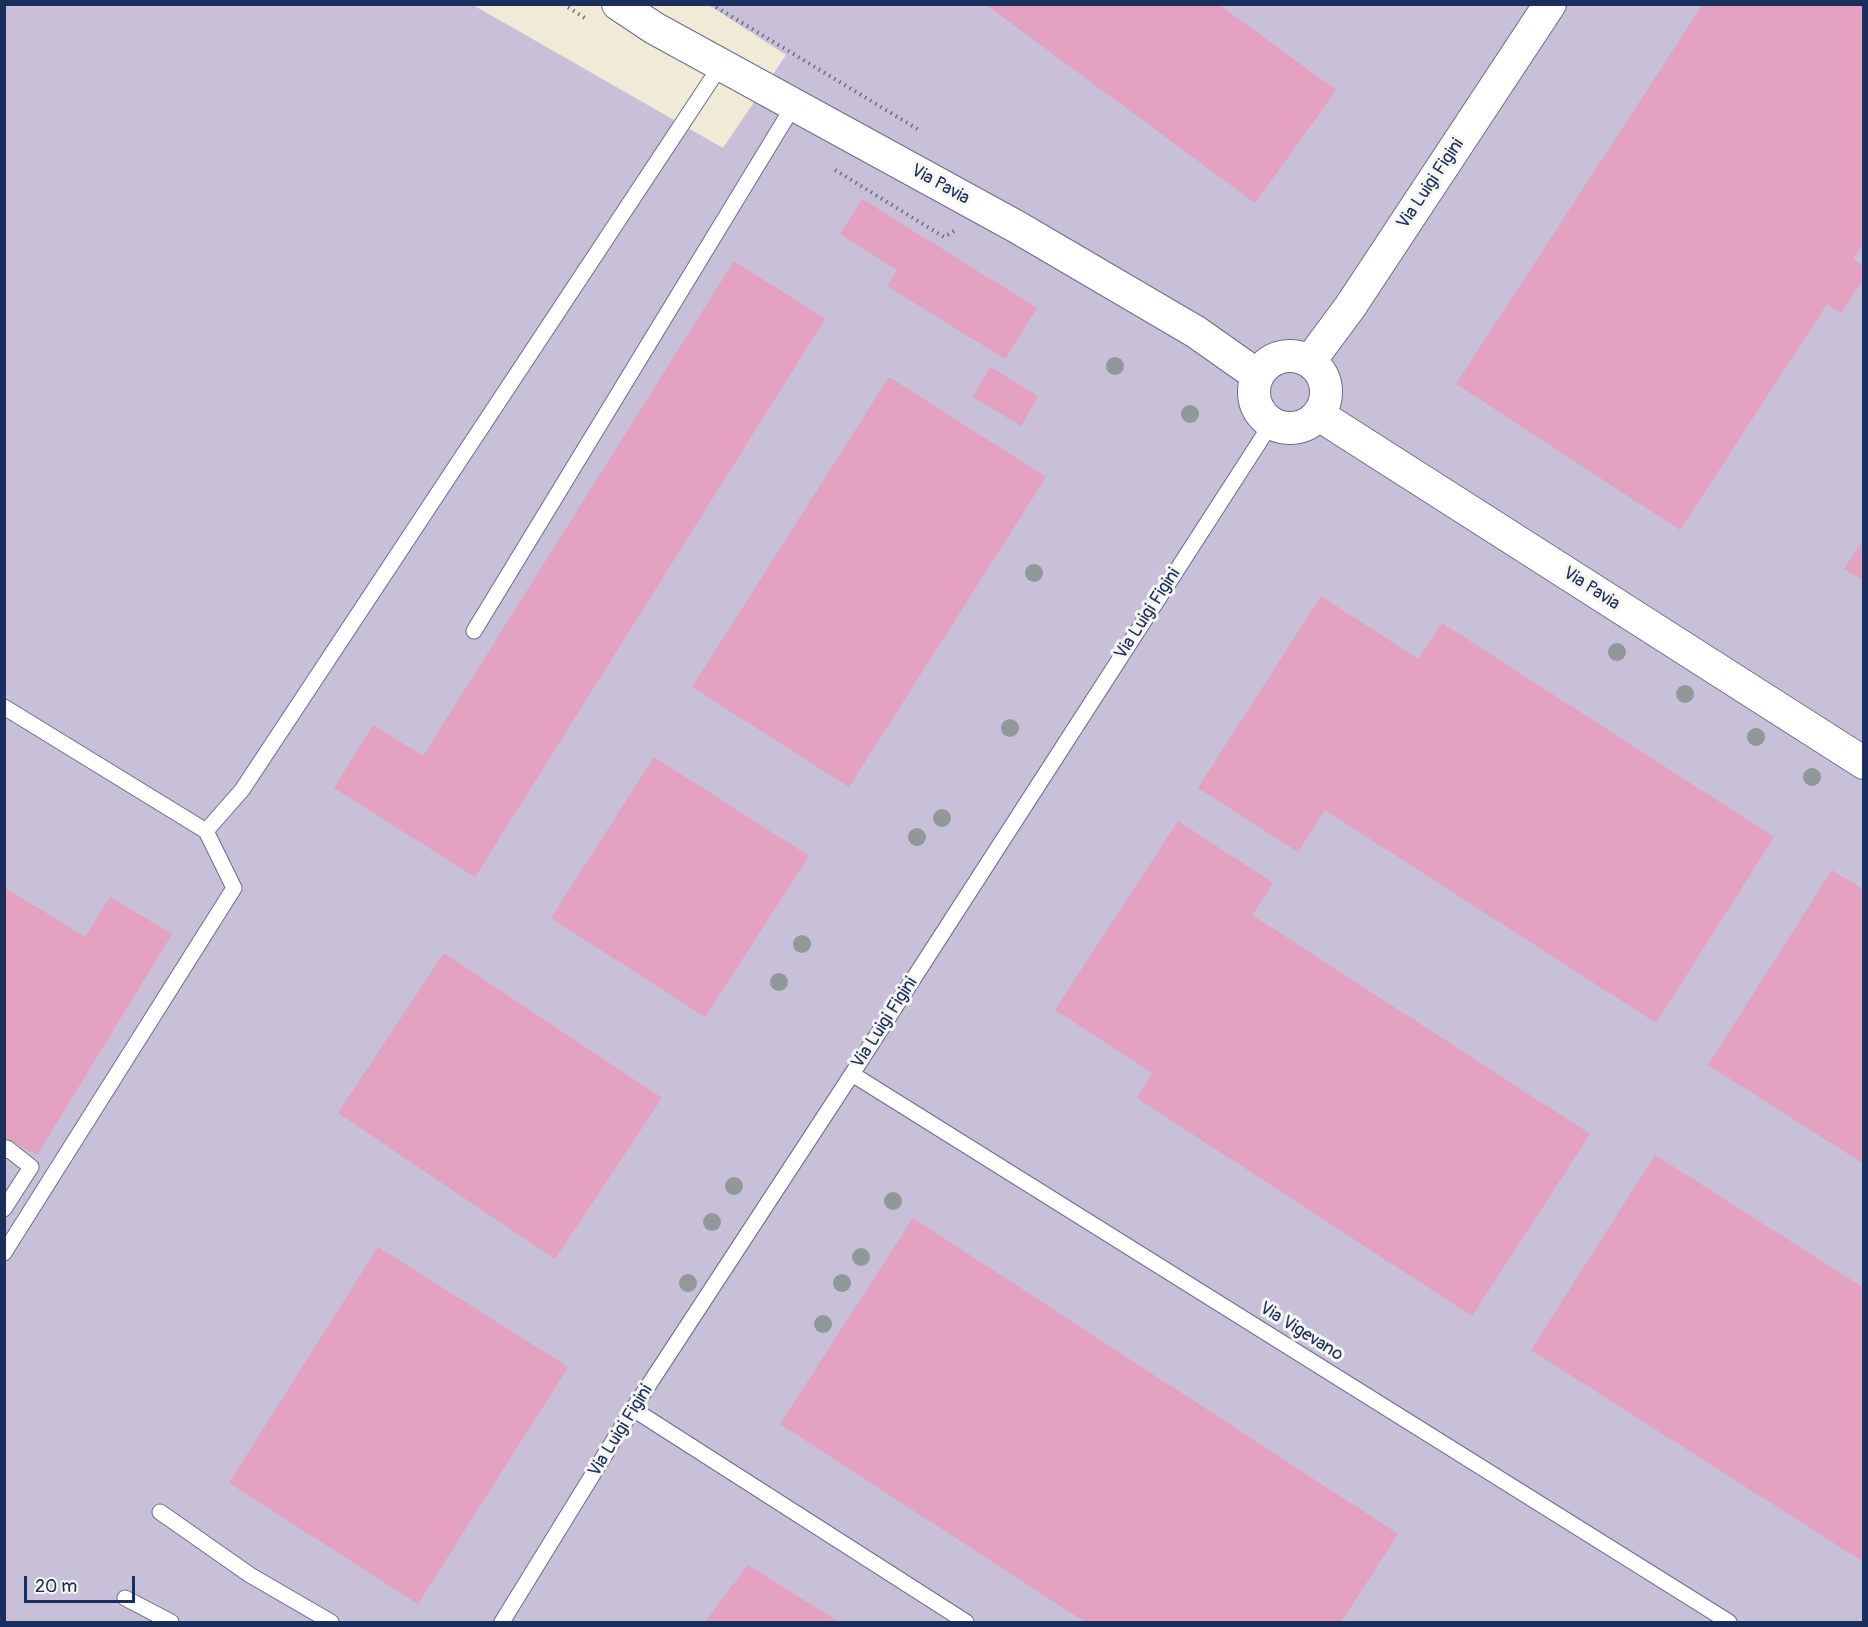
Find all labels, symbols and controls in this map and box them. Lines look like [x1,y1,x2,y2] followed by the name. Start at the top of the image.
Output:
[1393,135,1469,233] street label: Via Luigi Figini
[907,160,973,210] street label: Via Pavia
[1558,563,1624,615] street label: Via Pavia
[1111,564,1185,664] street label: Via Luigi Figini
[848,973,922,1073] street label: Via Luigi Figini
[1255,1298,1347,1366] street label: Via Vigevano
[584,1381,658,1481] street label: Via Luigi Figini
[27,1564,138,1602] scale bar
[35,1575,77,1598] text: 20 m

